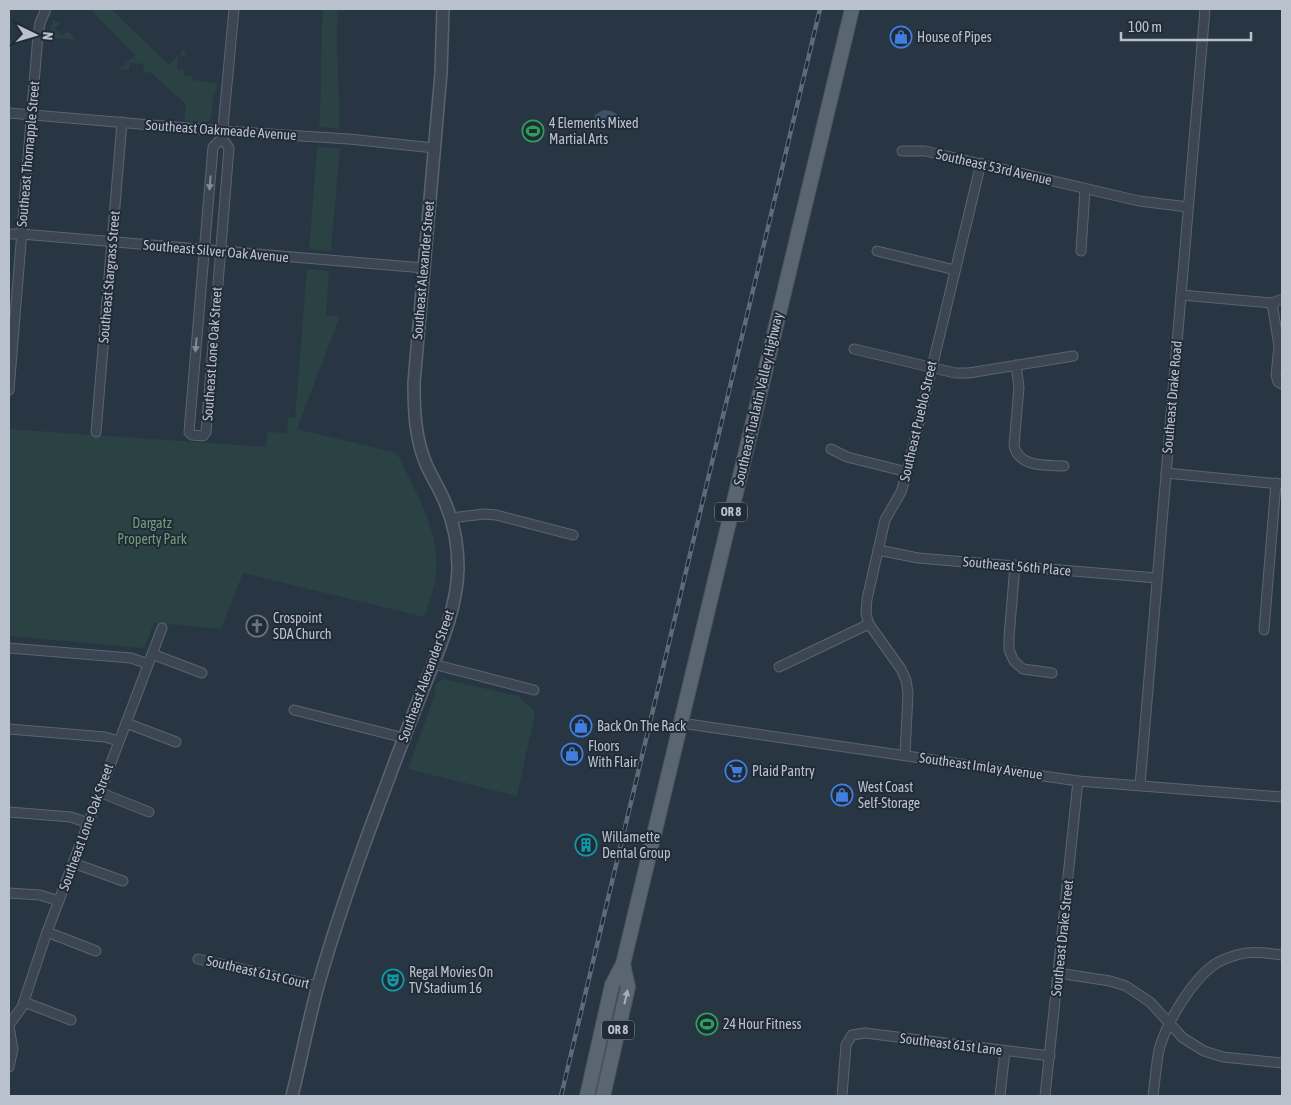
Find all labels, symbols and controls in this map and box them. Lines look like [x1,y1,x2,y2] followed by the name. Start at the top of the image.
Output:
[10,10,60,60] north arrow
[1121,10,1251,42] scale bar
[1128,18,1162,35] text: 100 m
[889,25,913,49] shop icon: House of Pipes
[917,29,992,45] place label: House of Pipes
[40,31,56,41] text: N
[14,80,42,228] street label: Southeast Thornapple Street
[549,115,639,147] place label: 4 Elements Mixed Martial Arts
[145,117,297,143] street label: Southeast Oakmeade Avenue
[521,119,545,143] sports icon: 4 Elements Mixed Martial Arts
[935,146,1053,188] street label: Southeast 53rd Avenue
[206,175,214,191] one-way arrow
[409,200,437,340] street label: Southeast Alexander Street
[95,210,123,344] street label: Southeast Stargrass Street
[143,237,289,265] street label: Southeast Silver Oak Avenue
[199,286,225,422] street label: Southeast Lone Oak Street
[730,311,786,487] street label: Southeast Tualatin Valley Highway
[192,337,200,353] one-way arrow
[1159,340,1185,454] street label: Southeast Drake Road
[896,359,940,483] street label: Southeast Pueblo Street
[715,502,747,522] road number: OR 8
[117,515,187,547] park label: Dargatz Property Park
[962,553,1072,579] street label: Southeast 56th Place
[395,608,457,744] street label: Southeast Alexander Street
[273,610,331,642] place label: Crospoint SDA Church
[245,614,269,638] church icon: Crospoint SDA Church
[569,714,593,738] shop icon: Back On The Rack
[597,718,686,734] place label: Back On The Rack
[588,738,638,770] place label: Floors With Flair
[560,742,584,766] shop icon: Floors With Flair
[918,749,1044,783] street label: Southeast Imlay Avenue
[724,759,748,783] supermarket icon: Plaid Pantry
[56,761,116,893] street label: Southeast Lone Oak Street
[752,763,815,779] place label: Plaid Pantry
[858,779,920,811] place label: West Coast Self-Storage
[830,783,854,807] shop icon: West Coast Self-Storage
[602,829,671,861] place label: Willamette Dental Group
[574,833,598,857] building icon: Willamette Dental Group
[1048,879,1076,997] street label: Southeast Drake Street
[205,952,311,992] street label: Southeast 61st Court
[409,964,493,996] place label: Regal Movies On TV Stadium 16
[381,968,405,992] theatre icon: Regal Movies On TV Stadium 16
[622,990,630,1005] one-way arrow
[695,1012,719,1036] sports icon: 24 Hour Fitness
[723,1016,802,1032] place label: 24 Hour Fitness
[602,1020,634,1040] road number: OR 8
[899,1030,1003,1058] street label: Southeast 61st Lane

